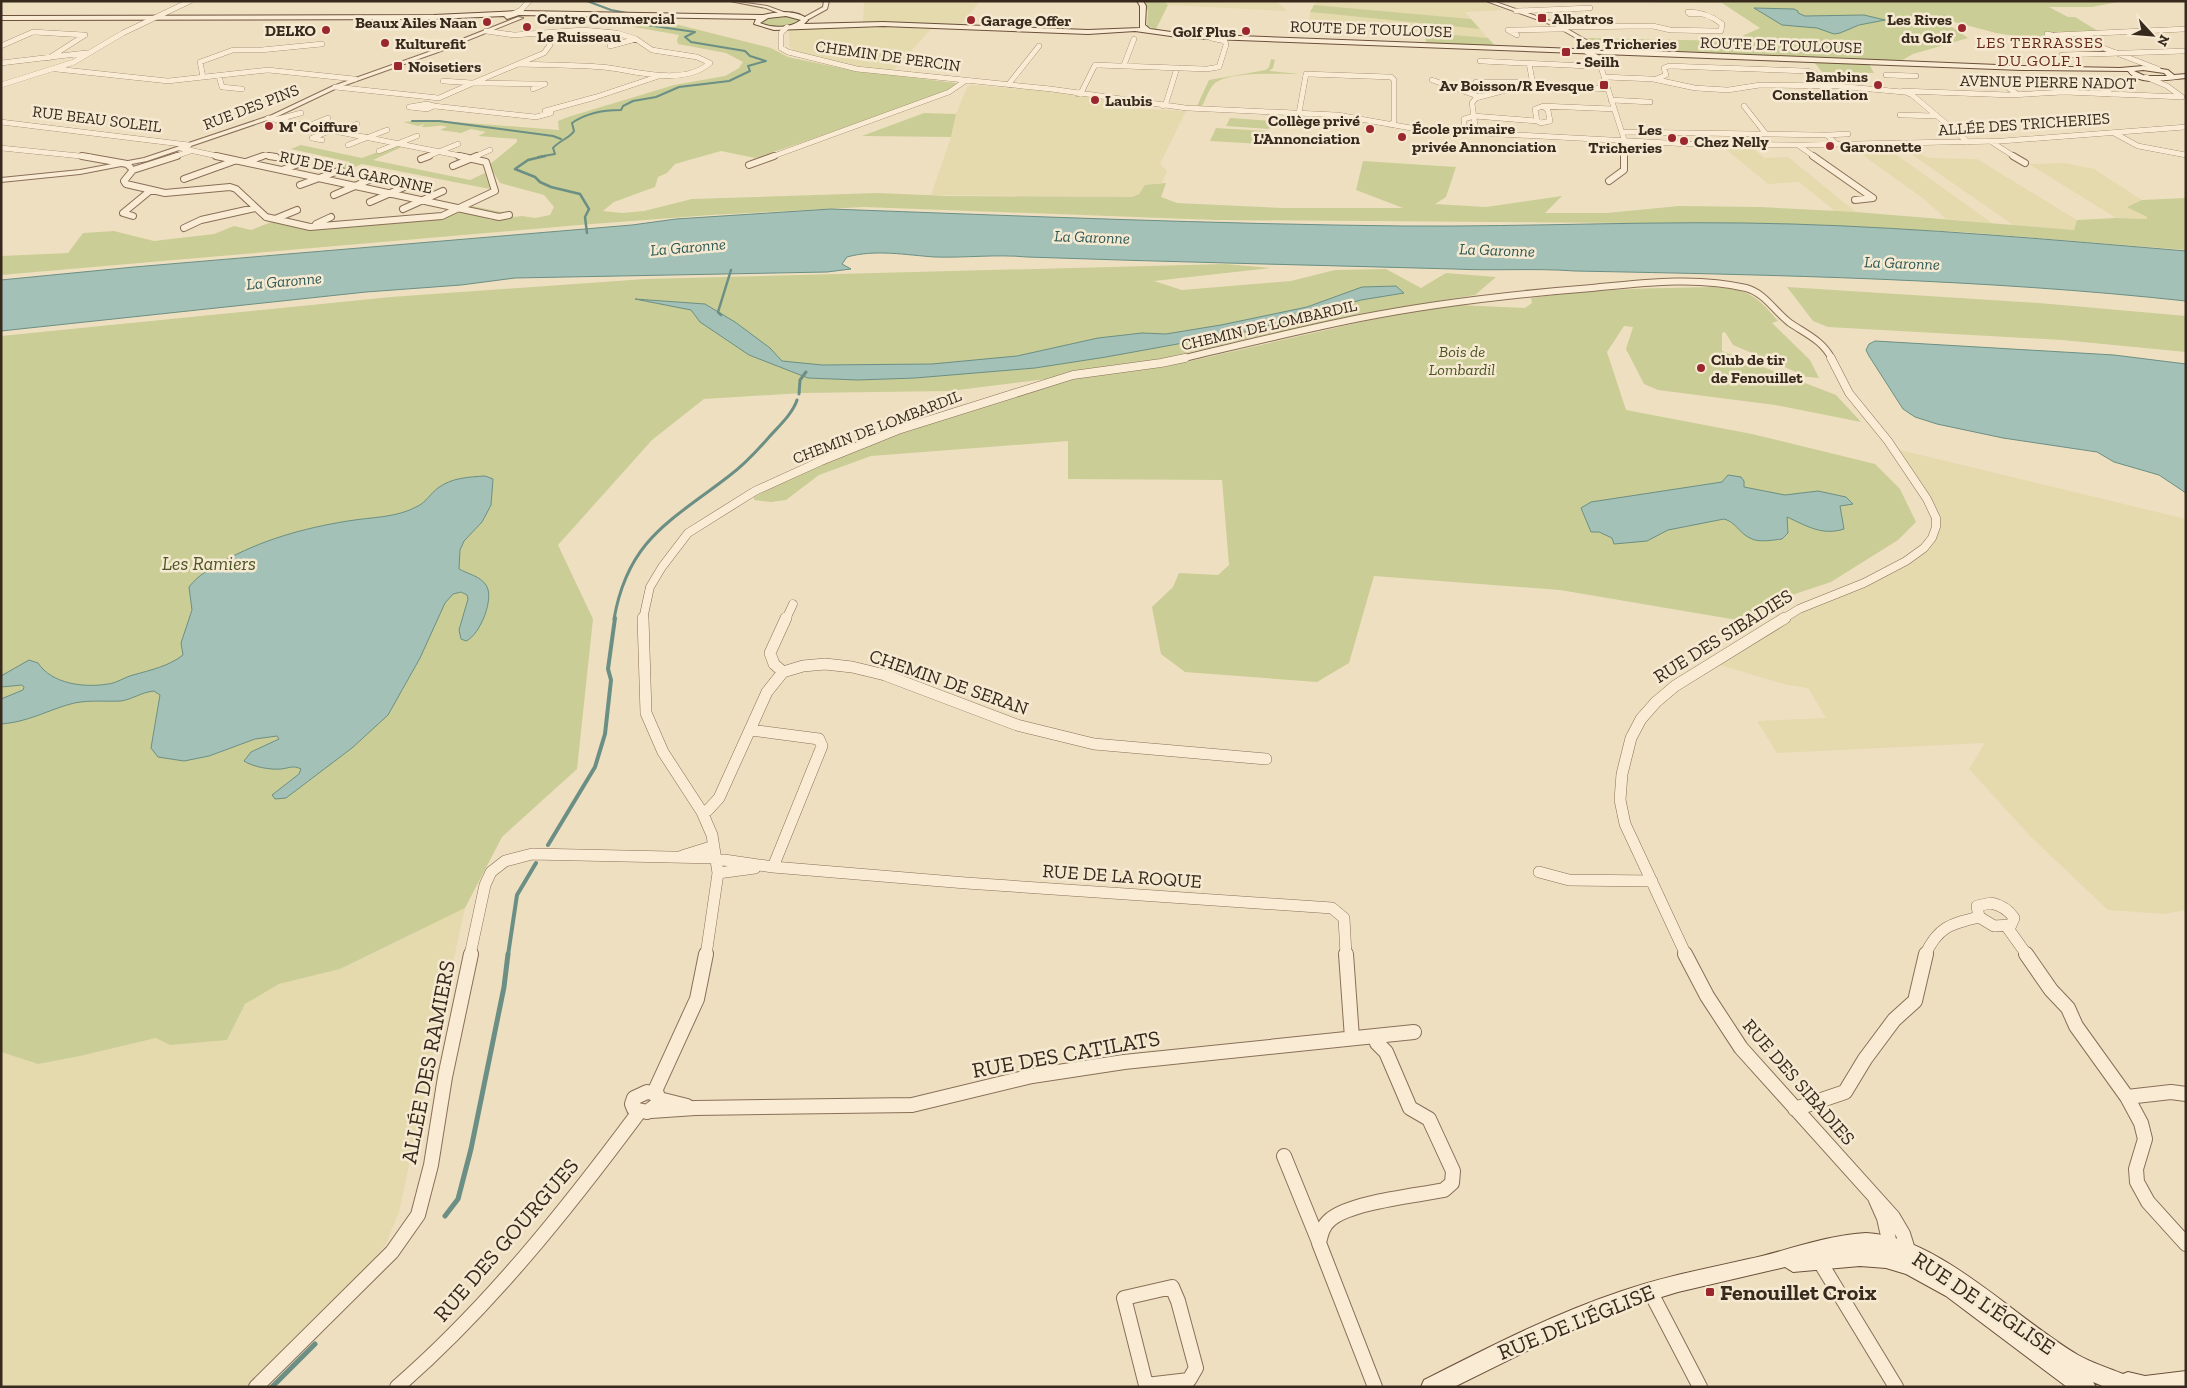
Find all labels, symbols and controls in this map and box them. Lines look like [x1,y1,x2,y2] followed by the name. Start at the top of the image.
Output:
[537,9,676,46] place label: Centre Commercial Le Ruisseau
[1552,9,1614,28] place label: Albatros
[1887,10,1953,47] place label: Les Rives du Golf
[2127,10,2177,60] north arrow
[981,11,1071,30] place label: Garage Offer
[1536,12,1548,24] marker: Albatros
[355,13,477,32] place label: Beaux Ailes Naan
[965,14,977,26] marker: Garage Offer
[481,16,493,28] marker: Beaux Ailes Naan
[1290,17,1452,41] street label: ROUTE DE TOULOUSE
[265,21,317,40] place label: DELKO
[521,21,533,33] marker: Centre Commercial Le Ruisseau
[1173,22,1236,41] place label: Golf Plus
[1956,22,1968,34] marker: Les Rives du Golf
[320,24,332,36] marker: DELKO
[1240,25,1252,37] marker: Golf Plus
[2153,32,2173,49] text: N
[1700,33,1862,57] street label: ROUTE DE TOULOUSE
[1976,33,2104,70] district label: LES TERRASSES DU GOLF 1
[395,34,467,53] place label: Kulturefit
[1576,34,1677,71] place label: Les Tricheries - Seilh
[814,36,962,76] street label: CHEMIN DE PERCIN
[379,37,391,49] marker: Kulturefit
[1560,46,1572,58] marker: Les Tricheries - Seilh
[408,57,481,76] place label: Noisetiers
[392,60,404,72] marker: Noisetiers
[1772,67,1869,104] place label: Bambins Constellation
[1960,71,2136,93] street label: AVENUE PIERRE NADOT
[1439,76,1594,95] place label: Av Boisson/R Evesque
[1598,79,1610,91] marker: Av Boisson/R Evesque
[1872,79,1884,91] marker: Bambins Constellation
[200,80,302,134] street label: RUE DES PINS
[1105,91,1152,110] place label: Laubis
[1089,94,1101,106] marker: Laubis
[31,102,163,136] street label: RUE BEAU SOLEIL
[1937,109,2111,139] street label: ALLÉE DES TRICHERIES
[1253,111,1361,148] place label: Collège privé L'Annonciation
[279,117,358,136] place label: M' Coiffure
[1412,119,1557,156] place label: École primaire privée Annonciation
[263,120,275,132] marker: M' Coiffure
[1588,120,1662,157] place label: Les Tricheries
[1364,123,1376,135] marker: Collège privé L'Annonciation
[1396,131,1408,143] marker: École primaire privée Annonciation
[1666,132,1678,144] marker: Les Tricheries
[1694,132,1769,151] place label: Chez Nelly
[1678,135,1690,147] marker: Chez Nelly
[1840,137,1922,156] place label: Garonnette
[1824,140,1836,152] marker: Garonnette
[278,146,434,198] street label: RUE DE LA GARONNE
[1054,226,1130,248] water label: La Garonne
[649,234,727,260] water label: La Garonne
[1459,239,1535,261] water label: La Garonne
[1864,252,1940,274] water label: La Garonne
[245,268,323,294] water label: La Garonne
[1179,295,1359,354] street label: CHEMIN DE LOMBARDIL
[1429,342,1495,379] park label: Bois de Lombardil
[1711,350,1803,387] place label: Club de tir de Fenouillet
[1695,362,1707,374] marker: Club de tir de Fenouillet
[790,386,964,468] street label: CHEMIN DE LOMBARDIL
[162,552,256,575] park label: Les Ramiers
[1649,584,1797,688] street label: RUE DES SIBADIES
[866,644,1032,720] street label: CHEMIN DE SERAN
[1042,859,1202,893] street label: RUE DE LA ROQUE
[395,958,461,1166] street label: ALLÉE DES RAMIERS
[1738,1014,1860,1150] street label: RUE DES SIBADIES
[970,1024,1162,1084] street label: RUE DES CATILATS
[428,1153,584,1327] street label: RUE DES GOURGUES
[1907,1245,2061,1361] street label: RUE DE L'ÉGLISE
[1494,1278,1658,1366] street label: RUE DE L'ÉGLISE
[1720,1279,1877,1306] place label: Fenouillet Croix
[1704,1286,1716,1298] marker: Fenouillet Croix

